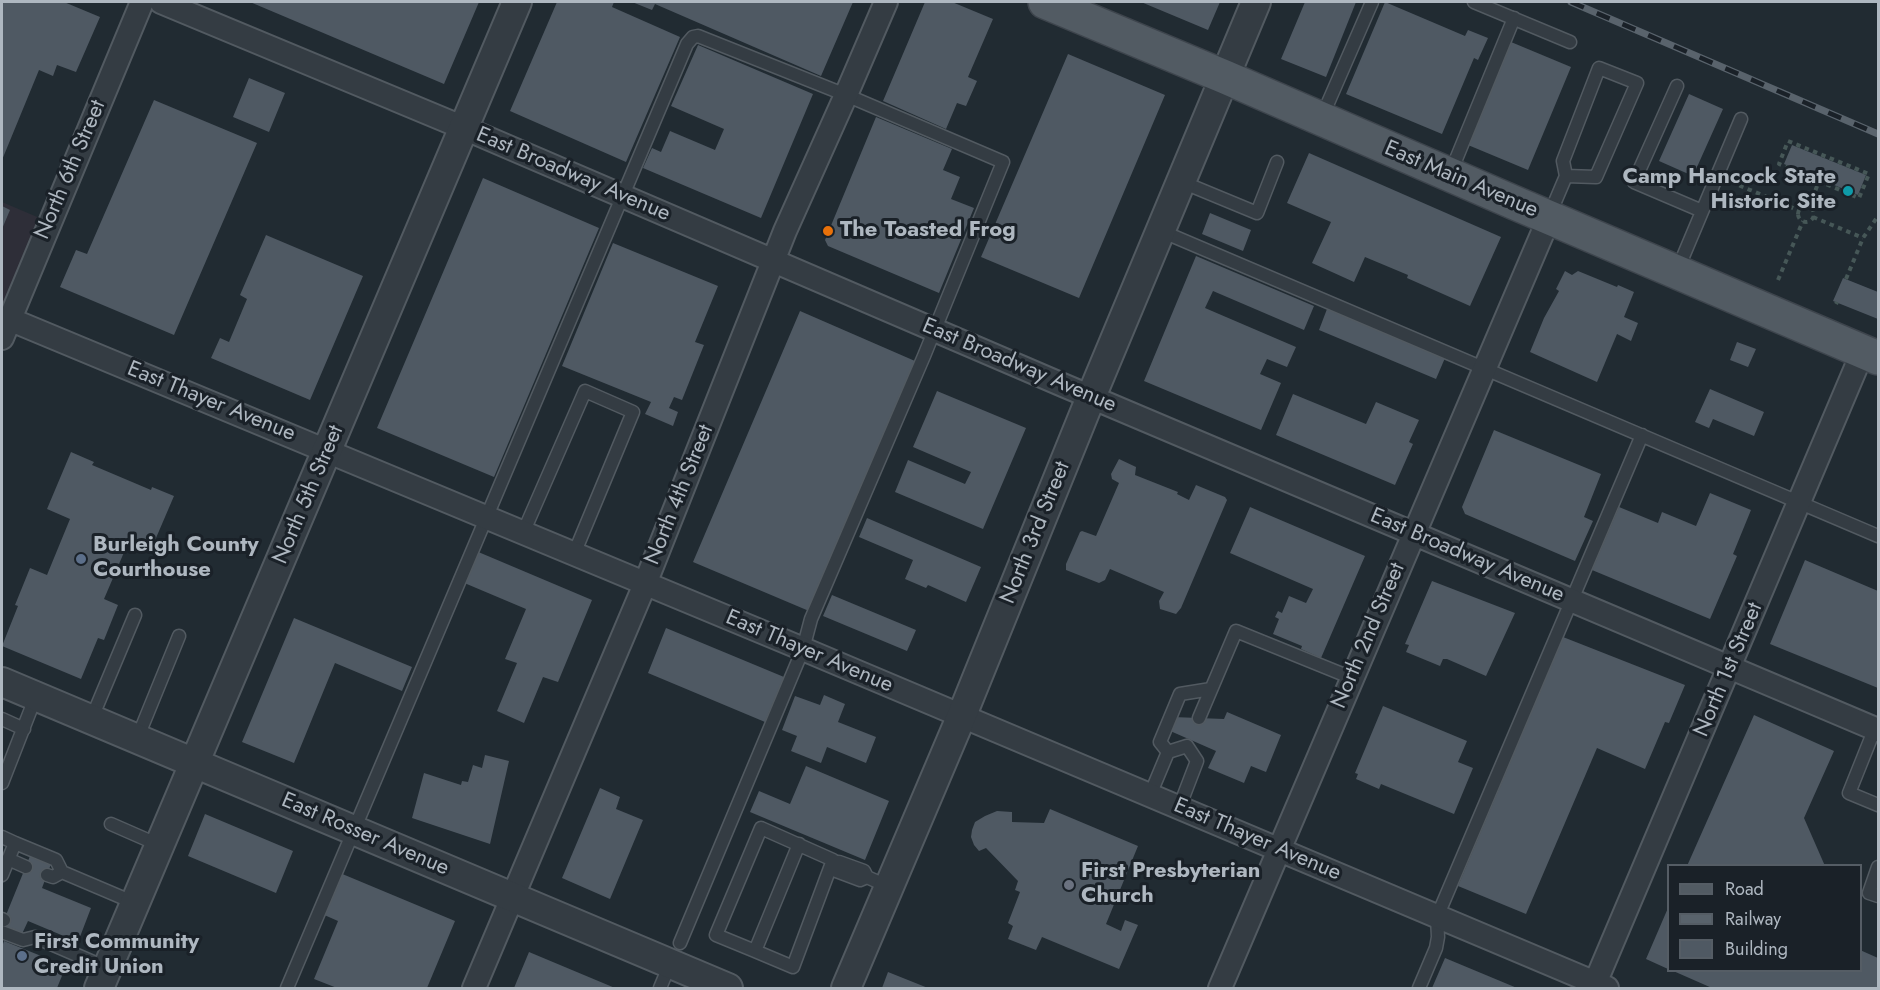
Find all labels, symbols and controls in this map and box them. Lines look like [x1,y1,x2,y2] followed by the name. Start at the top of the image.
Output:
[30,96,112,244] street label: North 6th Street
[472,122,674,228] street label: East Broadway Avenue
[1380,136,1542,224] street label: East Main Avenue
[1622,165,1836,216] place label: Camp Hancock State Historic Site
[1841,184,1855,198] marker: Camp Hancock State Historic Site
[840,218,1016,244] place label: The Toasted Frog
[821,224,835,238] marker: The Toasted Frog
[918,313,1120,419] street label: East Broadway Avenue
[123,356,299,448] street label: East Thayer Avenue
[640,421,720,569] street label: North 4th Street
[268,422,350,568] street label: North 5th Street
[995,458,1077,608] street label: North 3rd Street
[1366,503,1568,609] street label: East Broadway Avenue
[93,533,259,584] place label: Burleigh County Courthouse
[74,552,88,566] marker: Burleigh County Courthouse
[1326,559,1412,713] street label: North 2nd Street
[1689,599,1769,741] street label: North 1st Street
[721,605,897,699] street label: East Thayer Avenue
[277,788,453,882] street label: East Rosser Avenue
[1169,793,1345,887] street label: East Thayer Avenue
[1081,859,1260,910] place label: First Presbyterian Church
[1667,864,1862,972] legend
[1725,876,1764,902] text: Road
[1062,878,1076,892] marker: First Presbyterian Church
[1725,906,1781,932] text: Railway
[34,930,199,981] place label: First Community Credit Union
[1725,936,1788,962] text: Building
[15,949,29,963] marker: First Community Credit Union

